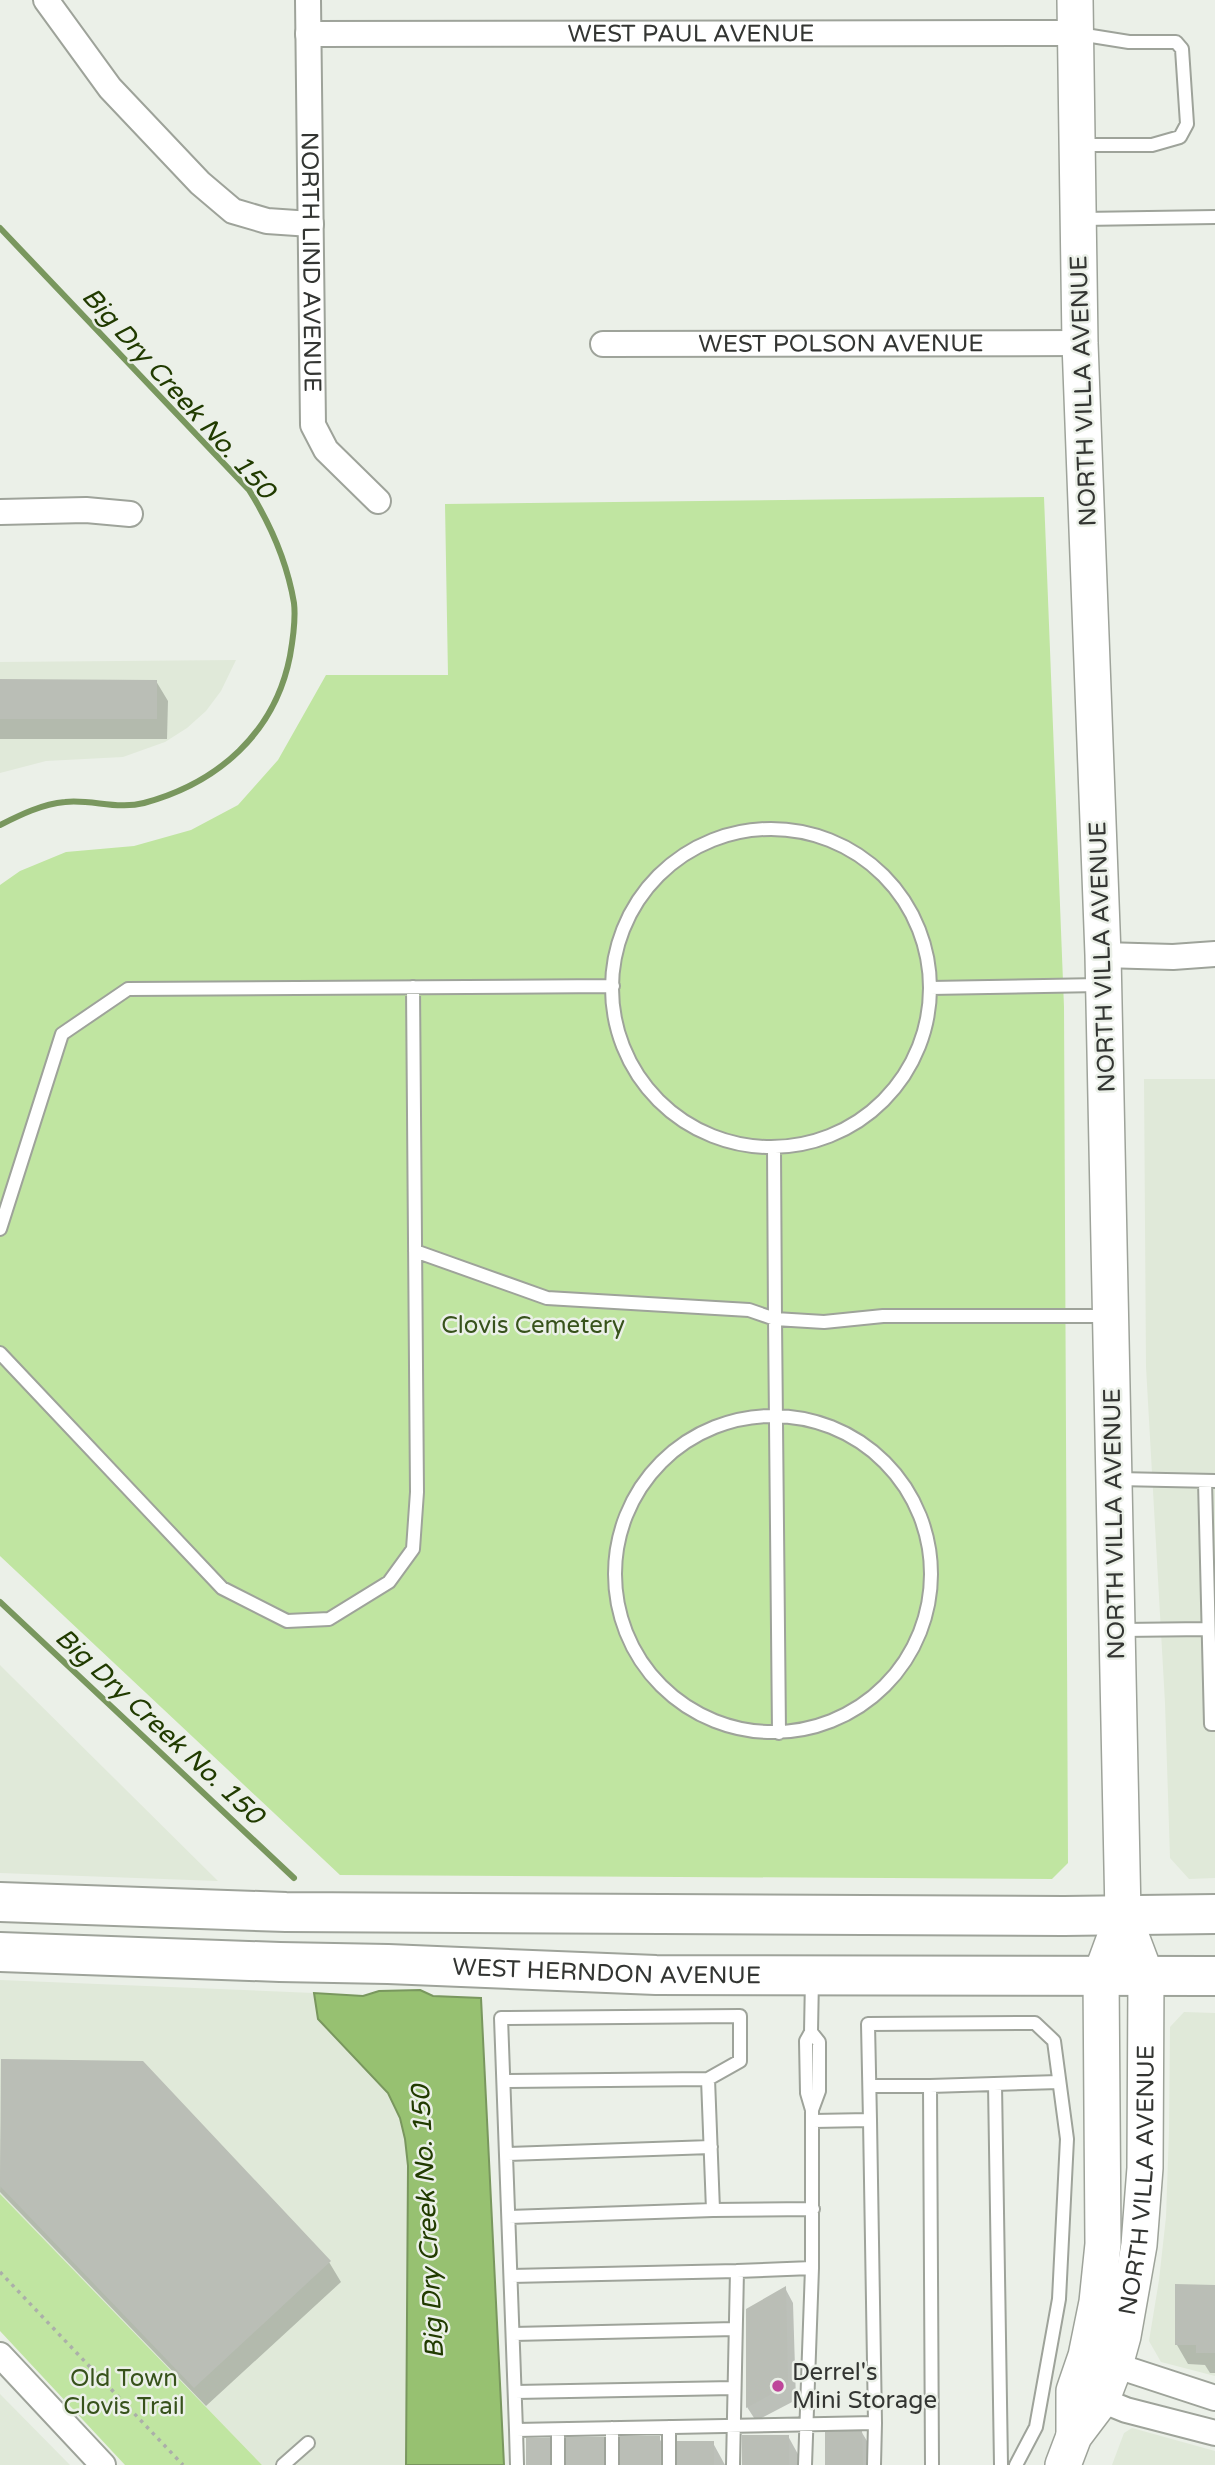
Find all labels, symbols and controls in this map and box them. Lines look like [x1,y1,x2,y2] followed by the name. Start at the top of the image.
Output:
[568,19,814,49] street label: WEST PAUL AVENUE
[295,131,327,393] street label: NORTH LIND AVENUE
[1064,255,1103,527] street label: NORTH VILLA AVENUE
[76,281,284,507] water label: Big Dry Creek No. 150
[698,329,984,359] street label: WEST POLSON AVENUE
[1083,821,1122,1093] street label: NORTH VILLA AVENUE
[441,1311,625,1340] park label: Clovis Cemetery
[1098,1388,1131,1660] street label: NORTH VILLA AVENUE
[49,1622,272,1833] water label: Big Dry Creek No. 150
[452,1953,761,1990] street label: WEST HERNDON AVENUE
[1113,2045,1161,2317] street label: NORTH VILLA AVENUE
[405,2082,450,2360] water label: Big Dry Creek No. 150
[792,2358,937,2415] place label: Derrel's Mini Storage
[63,2364,185,2421] park label: Old Town Clovis Trail
[770,2378,786,2394] marker: Derrel's Mini Storage

